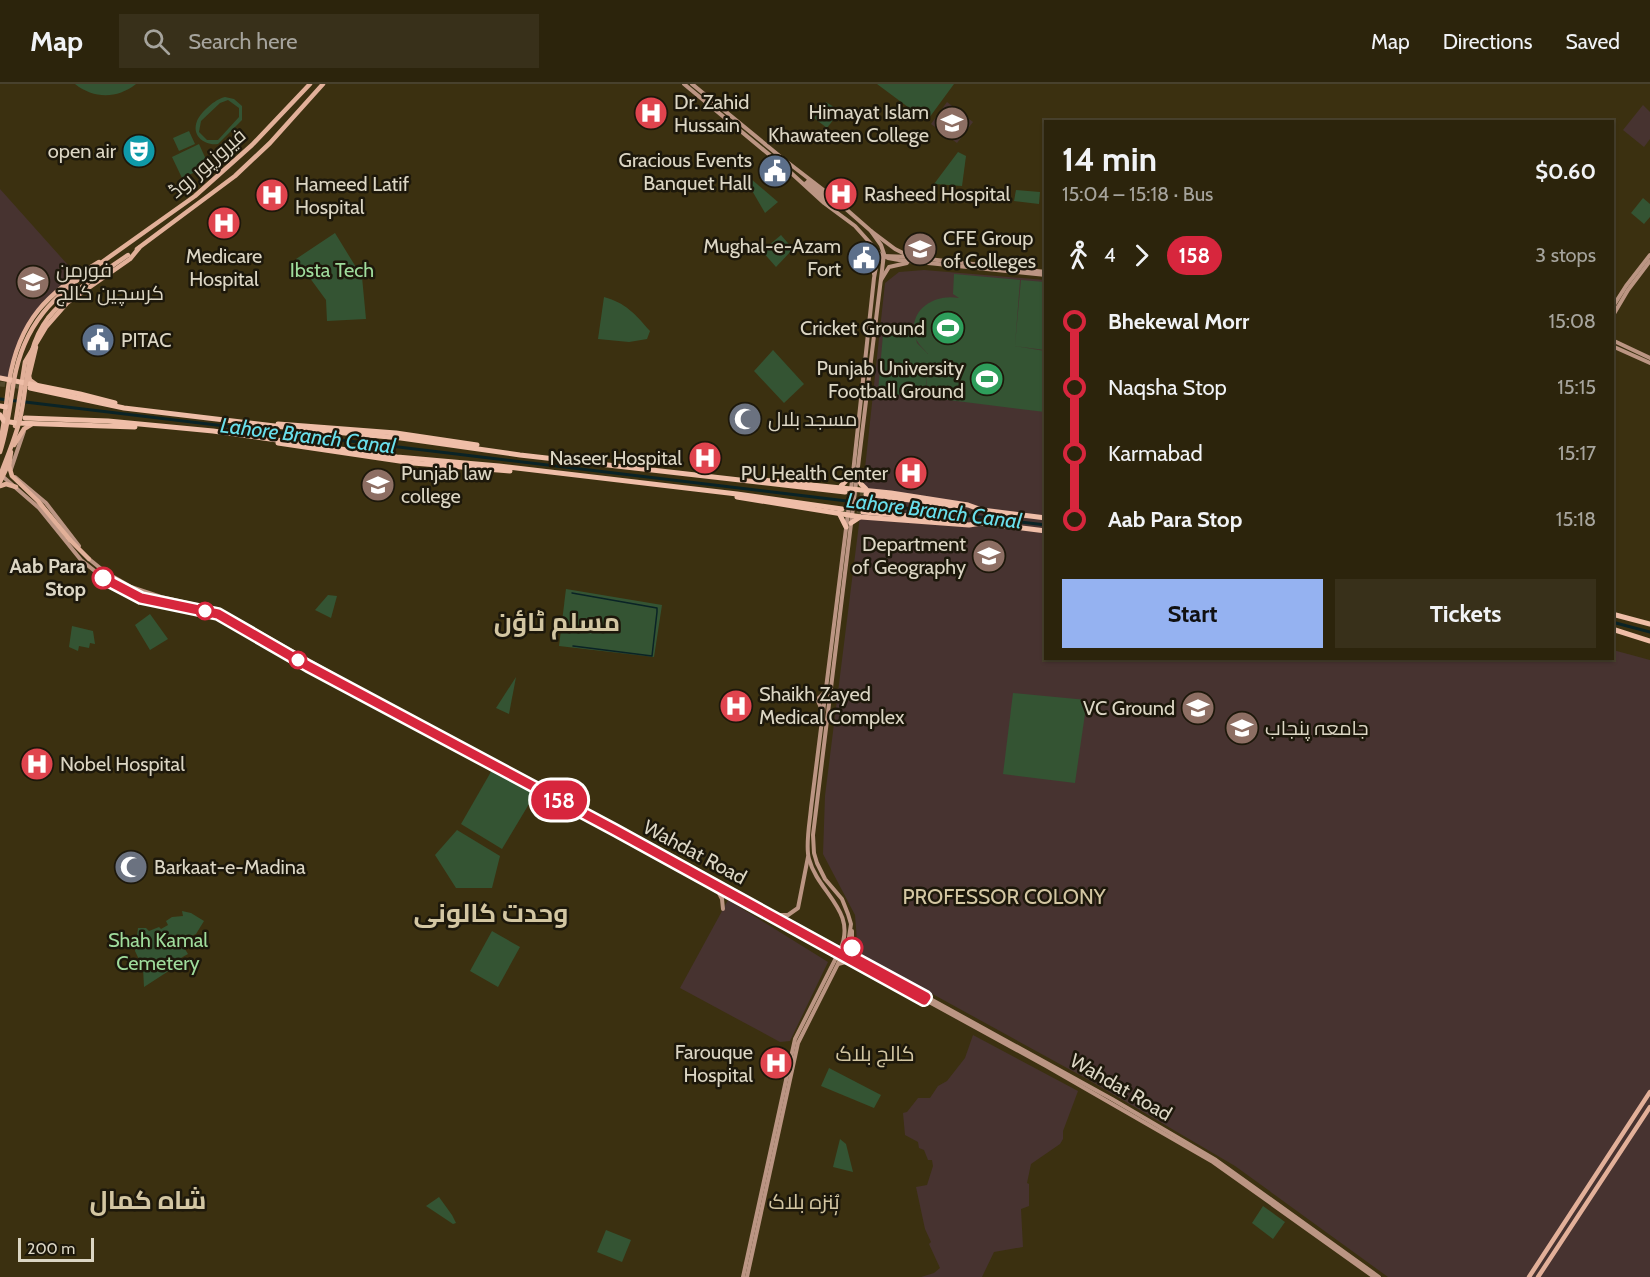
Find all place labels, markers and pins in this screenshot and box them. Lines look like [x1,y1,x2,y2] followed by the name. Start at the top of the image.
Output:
[674,90,749,137] place label: Dr. Zahid Hussain
[633,95,669,131] hospital icon: Dr. Zahid Hussain
[768,100,929,147] place label: Himayat Islam Khawateen College
[934,105,970,141] school or university icon: Himayat Islam Khawateen College
[121,133,157,169] theatre icon: open air
[48,139,117,163] place label: open air
[619,148,752,195] place label: Gracious Events Banquet Hall
[757,153,793,189] public building icon: Gracious Events Banquet Hall
[295,172,410,219] place label: Hameed Latif Hospital
[823,176,859,212] hospital icon: Rasheed Hospital
[254,177,290,213] hospital icon: Hameed Latif Hospital
[864,182,1011,206] place label: Rasheed Hospital
[206,205,242,241] hospital icon: Medicare Hospital
[943,226,1036,273] place label: CFE Group of Colleges
[902,231,938,267] school or university icon: CFE Group of Colleges
[703,234,841,281] place label: Mughal-e-Azam Fort
[846,240,882,276] public building icon: Mughal-e-Azam Fort
[186,244,262,291] place label: Medicare Hospital
[56,258,164,307] place label: فورمن کرسچین کالج
[15,264,51,300] school or university icon: فورمن کرسچین کالج
[930,310,966,346] sports icon: Cricket Ground
[800,316,925,340] place label: Cricket Ground
[80,322,116,358] public building icon: PITAC
[121,328,172,352] place label: PITAC
[816,356,964,403] place label: Punjab University Football Ground
[969,361,1005,397] sports icon: Punjab University Football Ground
[727,401,763,437] mosque icon: مسجد بلال
[768,407,857,432] place label: مسجد بلال
[687,440,723,476] hospital icon: Naseer Hospital
[549,446,682,470] place label: Naseer Hospital
[893,455,929,491] hospital icon: PU Health Center
[401,461,492,508] place label: Punjab law college
[741,461,889,485] place label: PU Health Center
[360,467,396,503] school or university icon: Punjab law college
[852,532,966,579] place label: Department of Geography
[971,538,1007,574] school or university icon: Department of Geography
[10,554,86,601] place label: Aab Para Stop
[92,567,114,589] marker: Aab Para Stop
[196,602,214,620] unlabelled marker
[289,651,307,669] unlabelled marker
[759,682,905,729] place label: Shaikh Zayed Medical Complex
[718,688,754,724] hospital icon: Shaikh Zayed Medical Complex
[1180,690,1216,726] school or university icon: VC Ground
[1083,696,1175,720] place label: VC Ground
[1224,710,1260,746] school or university icon: جامعہ پنجاب
[1265,716,1369,741] place label: جامعہ پنجاب
[19,746,55,782] hospital icon: Nobel Hospital
[60,752,185,776] place label: Nobel Hospital
[113,849,149,885] mosque icon: Barkaat-e-Madina
[154,855,306,879] place label: Barkaat-e-Madina
[841,937,863,959] unlabelled marker
[675,1040,753,1087] place label: Farouque Hospital
[758,1045,794,1081] hospital icon: Farouque Hospital

